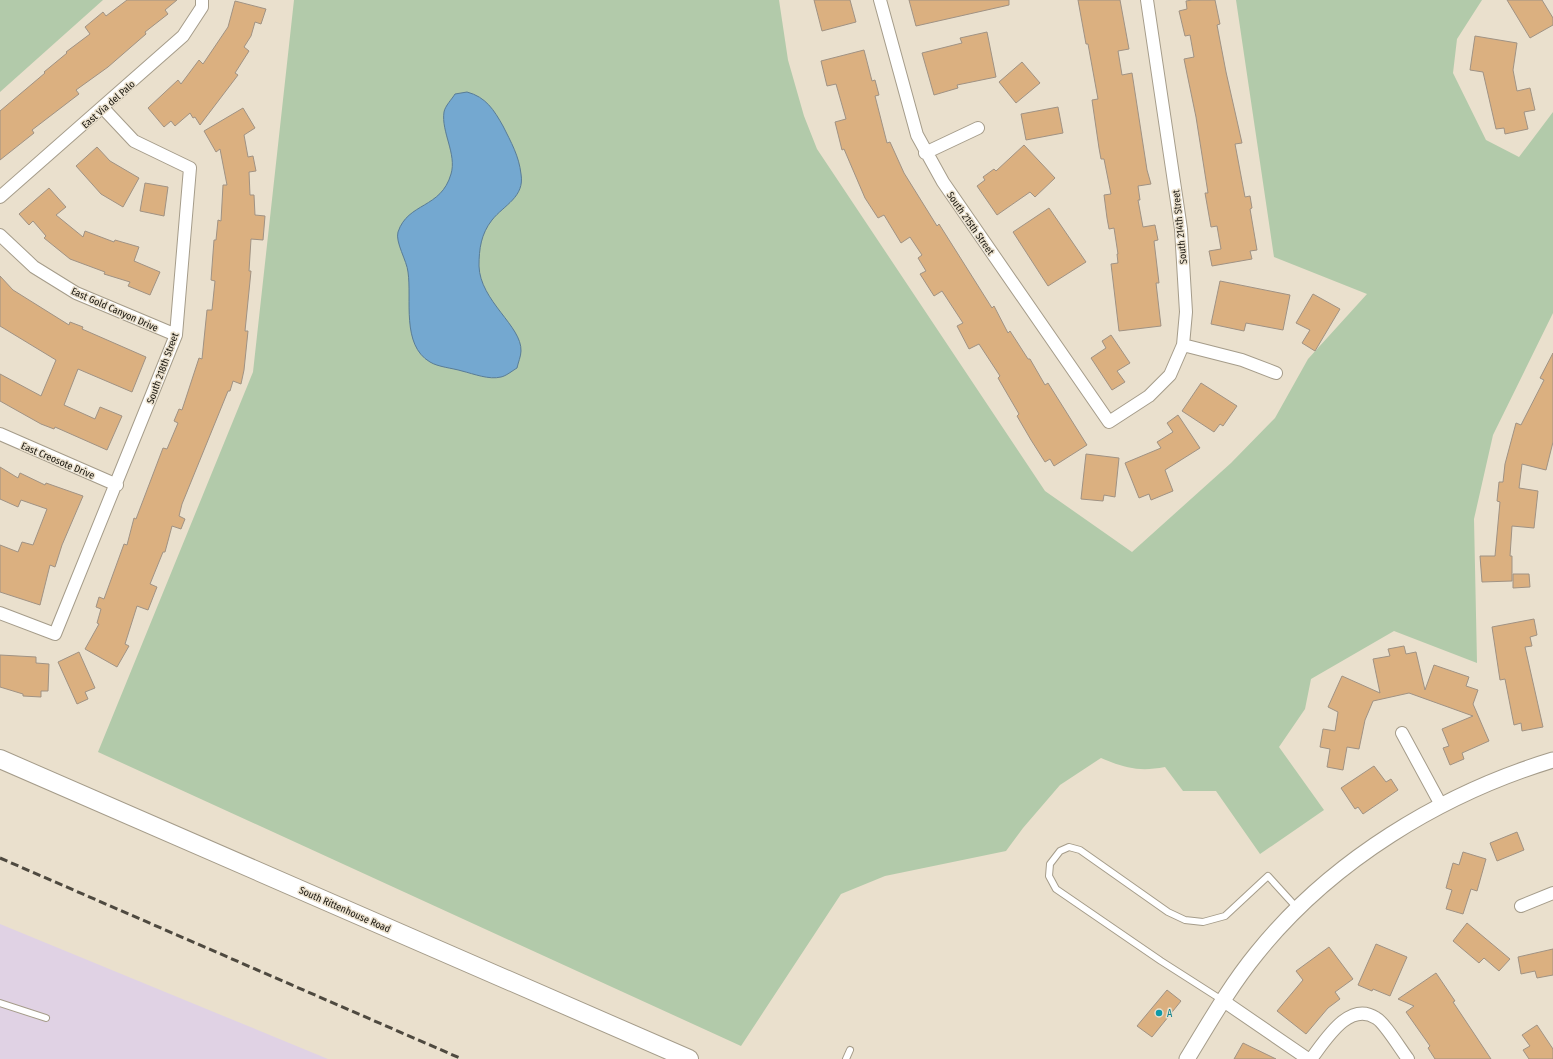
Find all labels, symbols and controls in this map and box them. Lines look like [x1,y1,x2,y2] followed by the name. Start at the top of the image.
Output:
[80,78,138,131] street label: East Via del Palo
[1170,188,1190,265] street label: South 214th Street
[944,190,997,258] street label: South 215th Street
[69,285,160,335] street label: East Gold Canyon Drive
[144,330,182,406] street label: South 218th Street
[19,440,96,482] street label: East Creosote Drive
[297,884,392,936] street label: South Rittenhouse Road
[1154,1008,1164,1018] marker: A
[1167,1008,1173,1020] place label: A

